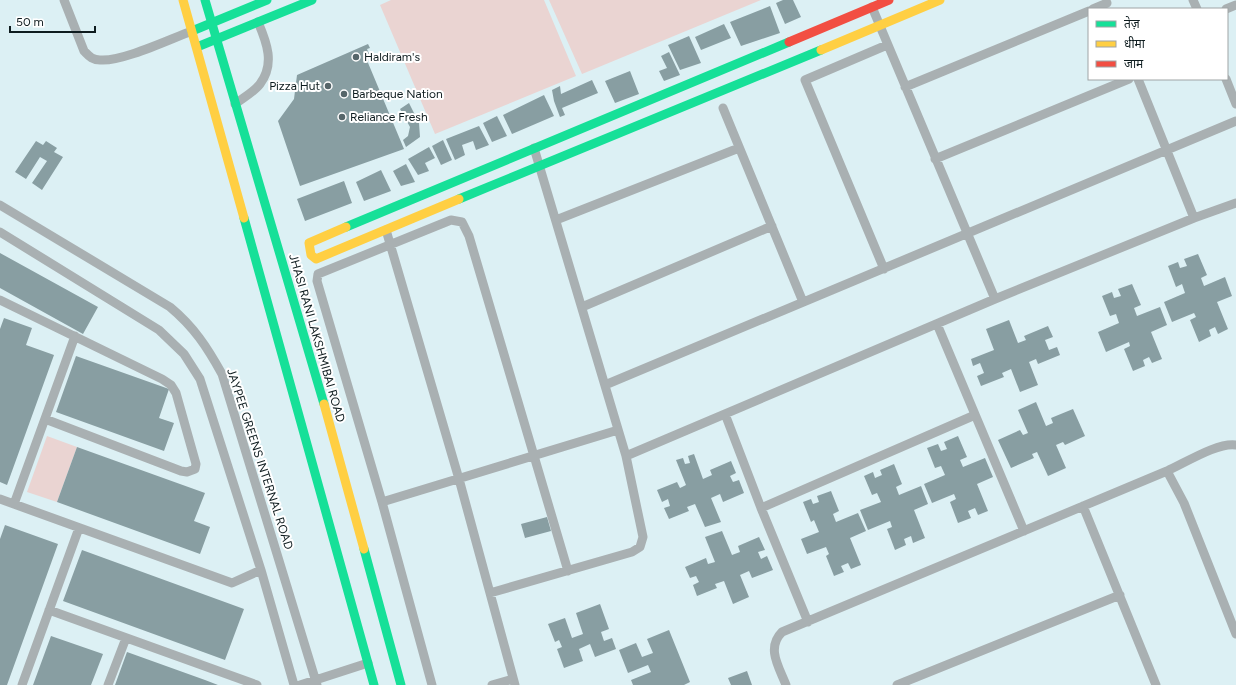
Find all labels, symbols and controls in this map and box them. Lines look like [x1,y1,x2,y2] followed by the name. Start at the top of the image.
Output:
[10,8,95,34] scale bar
[1088,8,1228,80] legend
[16,15,44,29] text: 50 m
[1124,16,1141,31] text: तेज़
[1124,36,1146,51] text: धीमा
[364,50,420,64] place label: Haldiram's
[351,52,361,62] marker: Haldiram's
[1124,57,1144,71] text: जाम
[269,79,320,93] place label: Pizza Hut
[323,81,333,91] marker: Pizza Hut
[352,87,443,101] place label: Barbeque Nation
[339,89,349,99] marker: Barbeque Nation
[350,110,428,124] place label: Reliance Fresh
[337,112,347,122] marker: Reliance Fresh
[286,252,348,424] street label: JHASI RANI LAKSHMIBAI ROAD
[224,367,296,551] street label: JAYPEE GREENS INTERNAL ROAD

